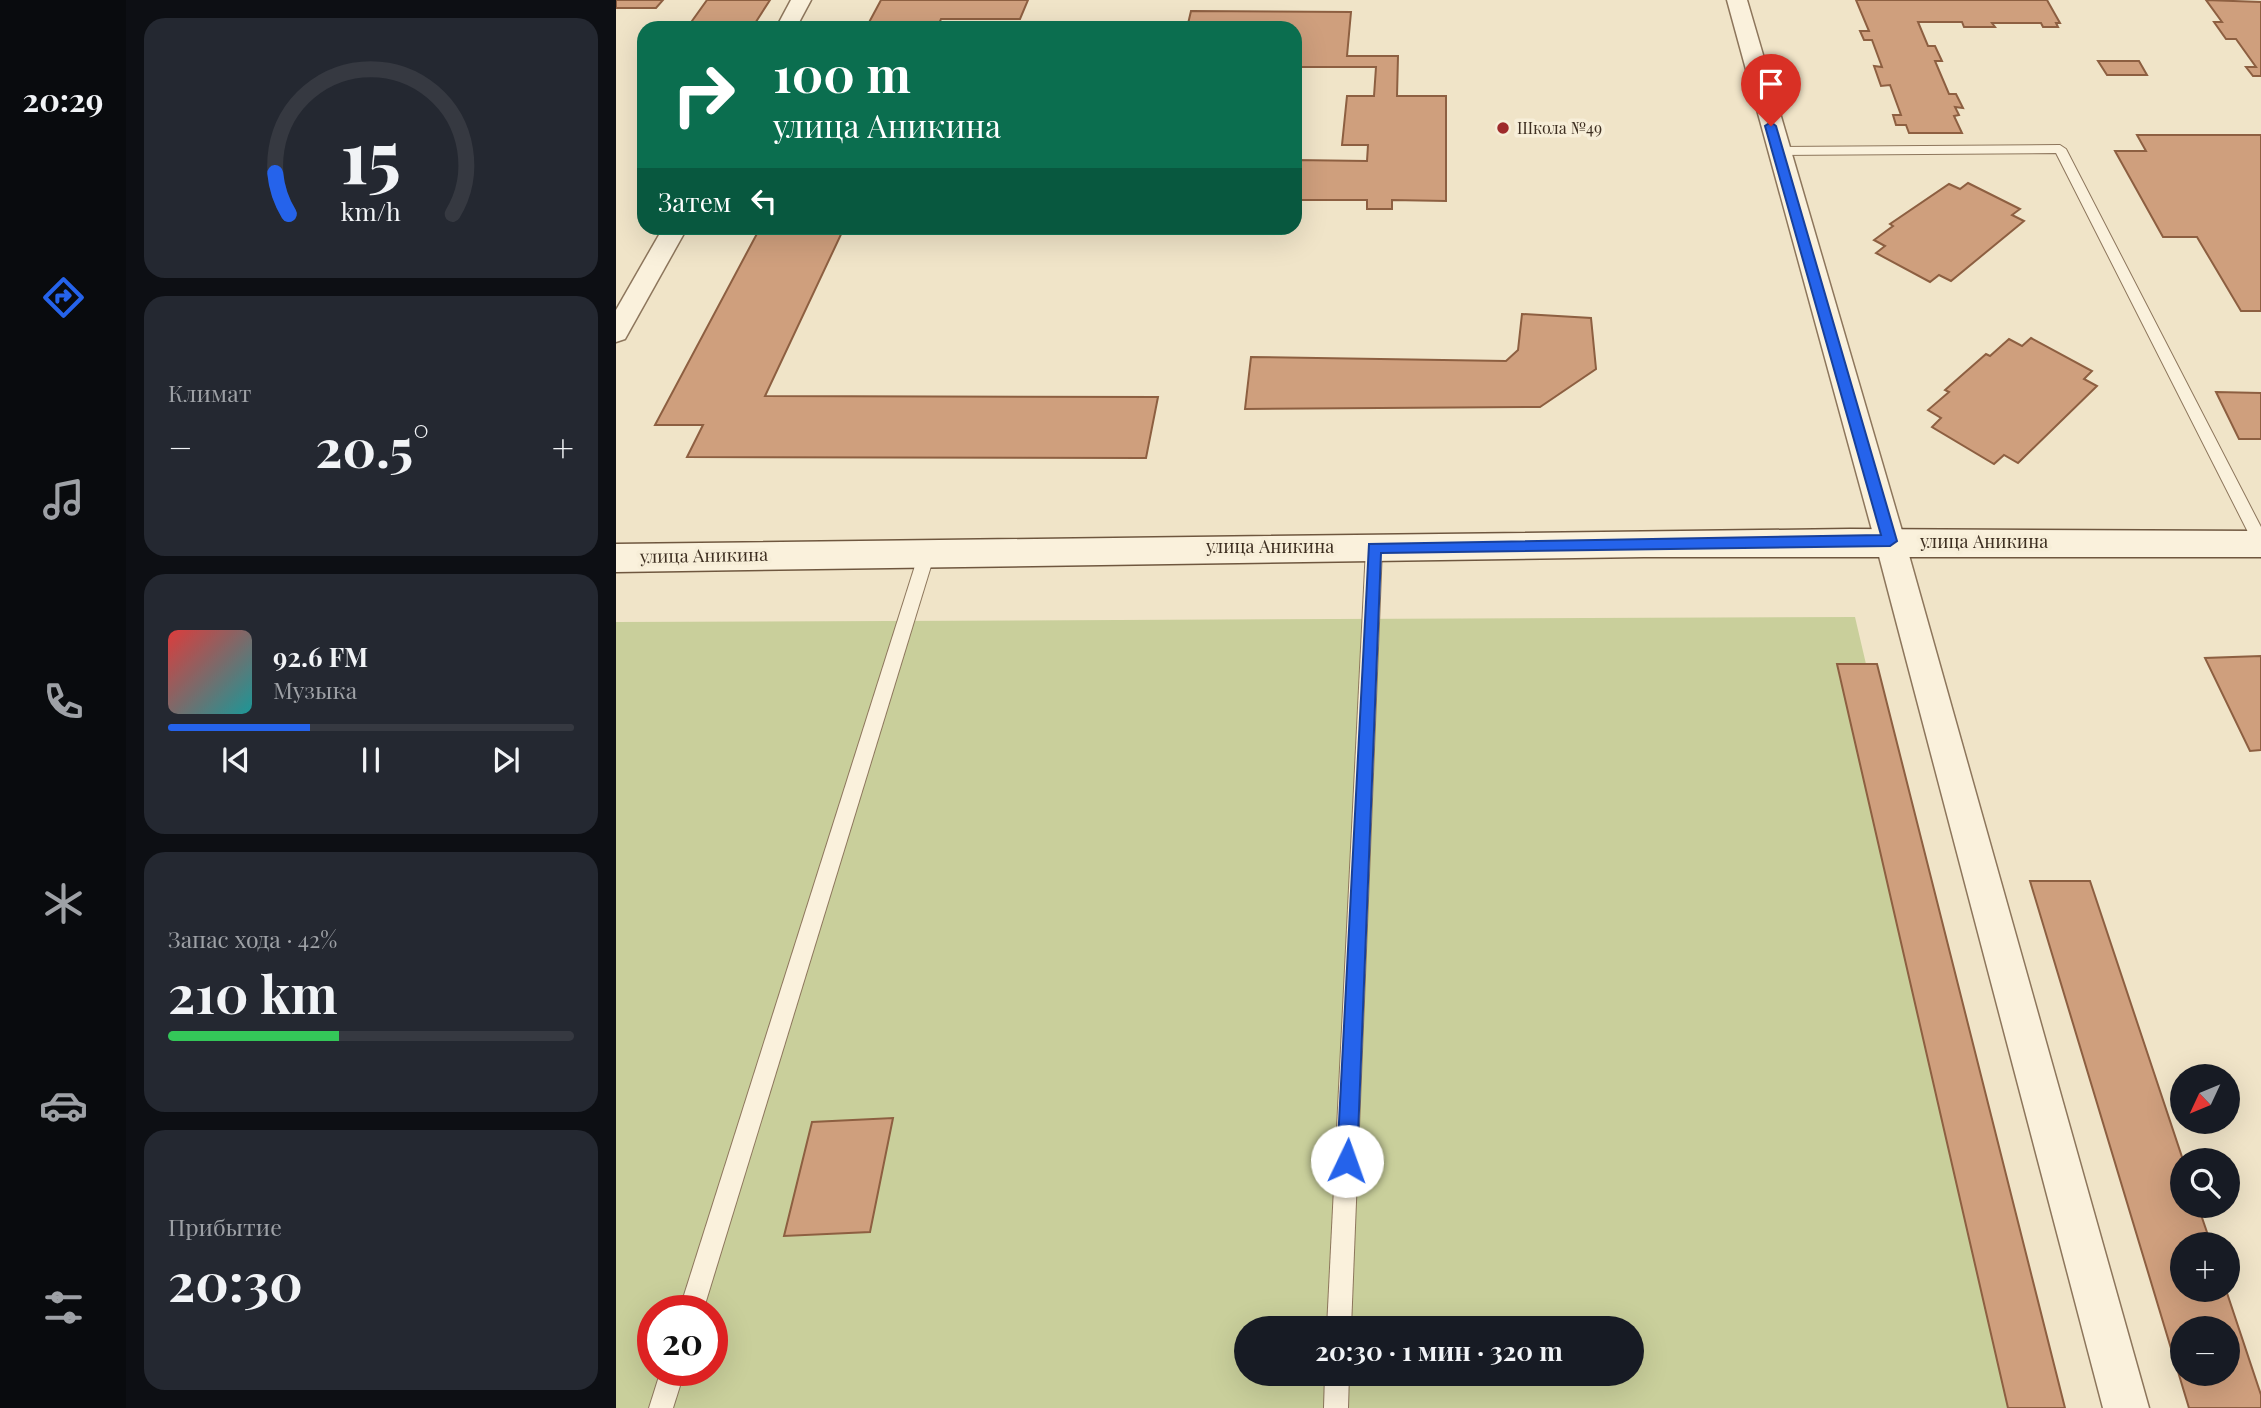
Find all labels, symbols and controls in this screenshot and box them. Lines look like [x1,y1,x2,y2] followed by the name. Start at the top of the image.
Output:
[773,40,911,105] text: 100 m
[658,49,749,140] icon: right
[1741,54,1801,126] pin
[1752,65,1790,103] icon: arrive
[22,77,104,120] text: 20:29
[773,103,1001,146] text: улица Аникина
[341,105,401,202] text: 15
[1517,117,1602,138] place label: Школа №49
[1495,120,1511,136] marker: Школа №49
[745,182,783,220] icon: left
[658,184,731,219] text: Затем
[341,194,401,227] text: km/h
[39,273,88,322] icon: directions
[168,377,251,408] text: Климат
[315,412,429,481] text: 20.5°
[168,421,193,472] text: −
[552,421,574,472] text: +
[39,475,88,524] icon: music
[1919,529,2048,553] street label: улица Аникина
[1205,534,1334,558] street label: улица Аникина
[639,542,768,568] street label: улица Аникина
[273,639,368,674] text: 92.6 FM
[273,674,357,705] text: Музыка
[39,677,88,726] icon: phone
[217,741,255,779] icon: previous
[352,741,390,779] icon: pause
[487,741,525,779] icon: next
[39,879,88,928] icon: climate
[168,923,337,954] text: Запас хода · 42%
[168,958,338,1027] text: 210 km
[2170,1064,2240,1134] north arrow
[2170,1064,2240,1386] map controls
[39,1081,88,1130] icon: car
[1310,1124,1384,1198] position arrow
[2170,1148,2240,1218] button: search
[168,1211,282,1242] text: Прибытие
[2170,1232,2240,1302] button: +
[168,1246,303,1315] text: 20:30
[39,1283,88,1332] icon: filters
[637,1295,728,1386] speed limit sign: 20
[2170,1316,2240,1386] button: −
[1315,1333,1563,1368] text: 20:30 · 1 мин · 320 m

